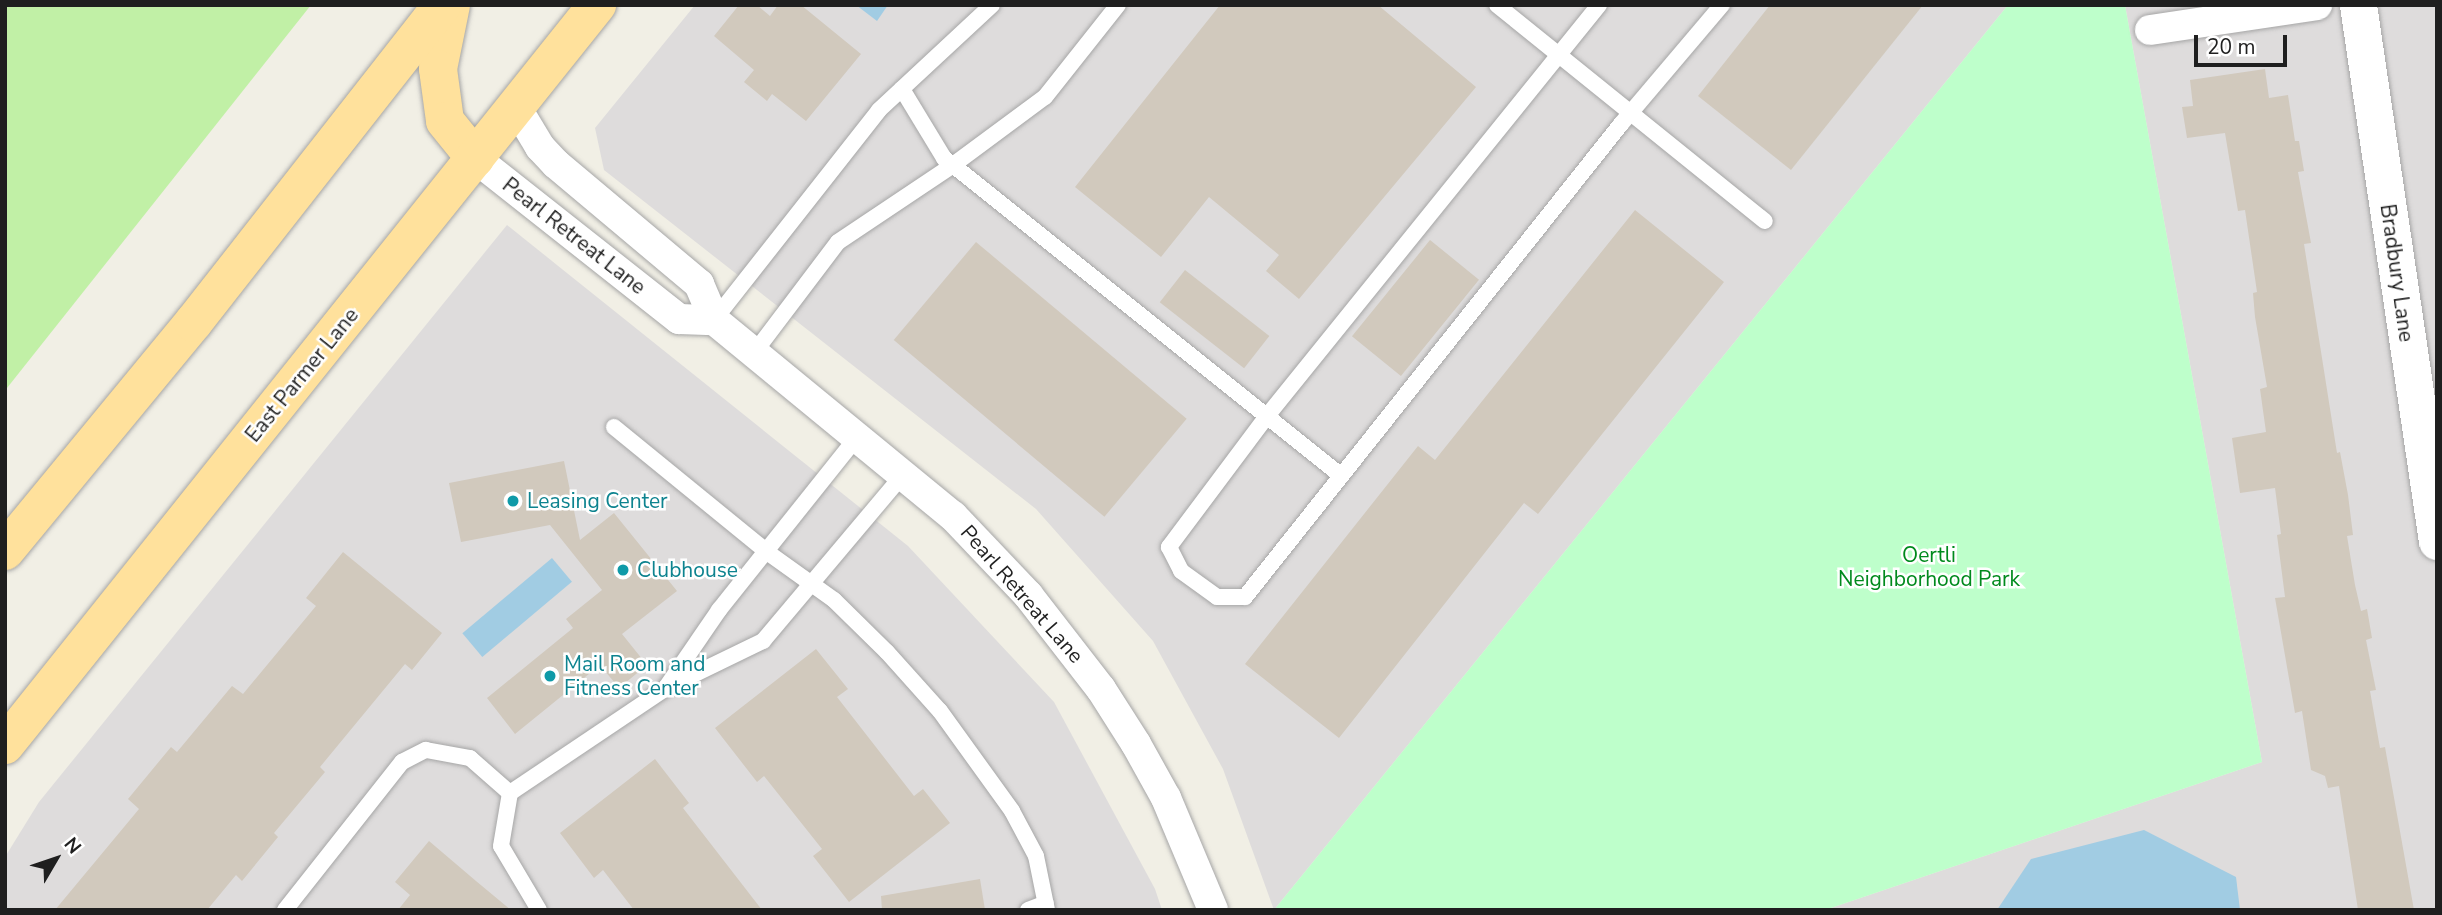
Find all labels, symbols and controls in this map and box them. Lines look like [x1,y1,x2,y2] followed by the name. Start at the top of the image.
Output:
[2197,21,2290,65] scale bar
[2207,33,2256,61] text: 20 m
[497,172,651,300] street label: Pearl Retreat Lane
[2375,202,2419,344] street label: Bradbury Lane
[240,303,364,447] street label: East Parmer Lane
[527,488,668,514] place label: Leasing Center
[505,493,521,509] marker: Leasing Center
[955,520,1089,668] street label: Pearl Retreat Lane
[1838,542,2020,592] park label: Oertli Neighborhood Park
[637,557,738,583] place label: Clubhouse
[615,562,631,578] marker: Clubhouse
[564,651,705,701] place label: Mail Room and Fitness Center
[542,668,558,684] marker: Mail Room and Fitness Center
[21,824,91,894] north arrow
[58,832,87,859] text: N

